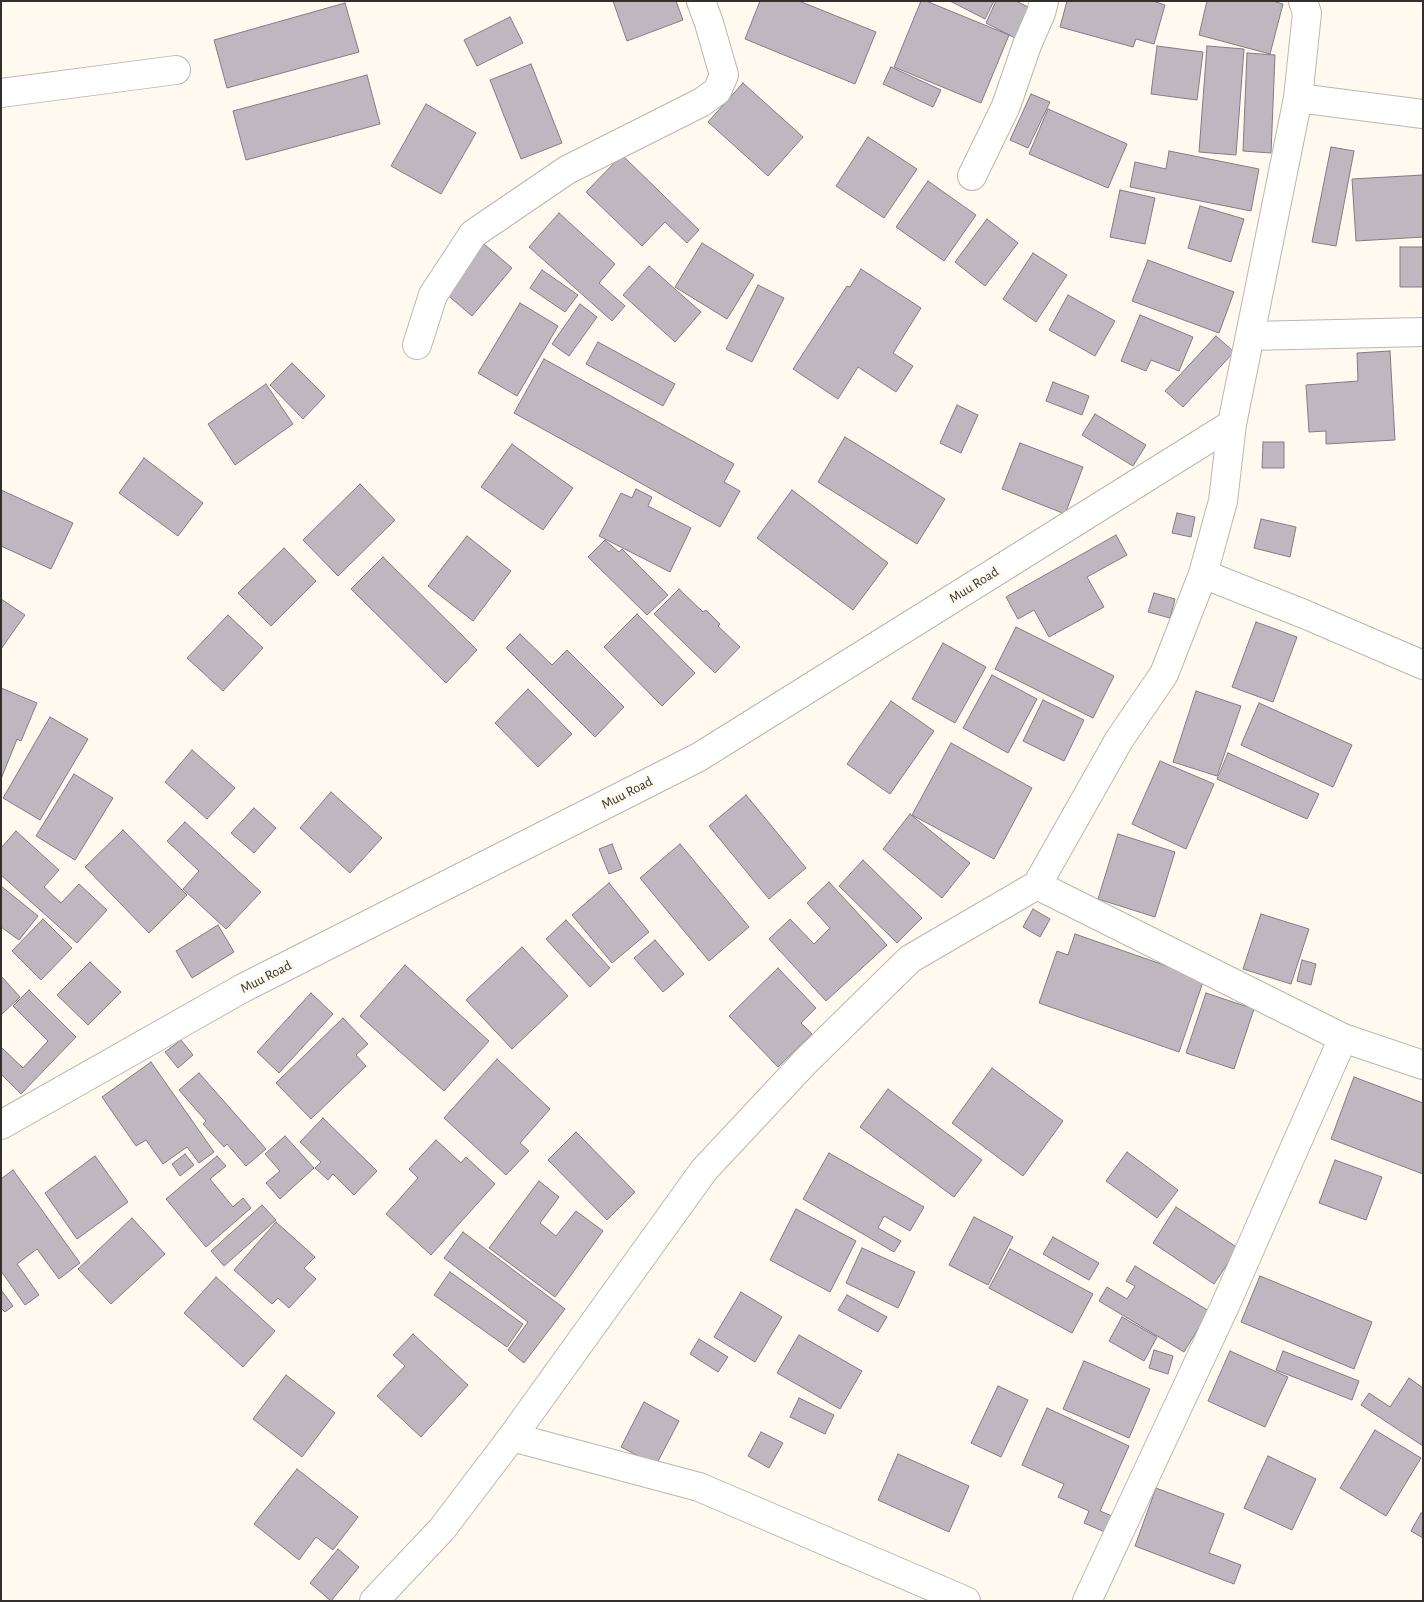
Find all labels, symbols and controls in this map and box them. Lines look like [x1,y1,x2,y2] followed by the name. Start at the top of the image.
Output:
[946,563,1002,607] street label: Muu Road
[599,773,655,813] street label: Muu Road
[238,957,294,997] street label: Muu Road

